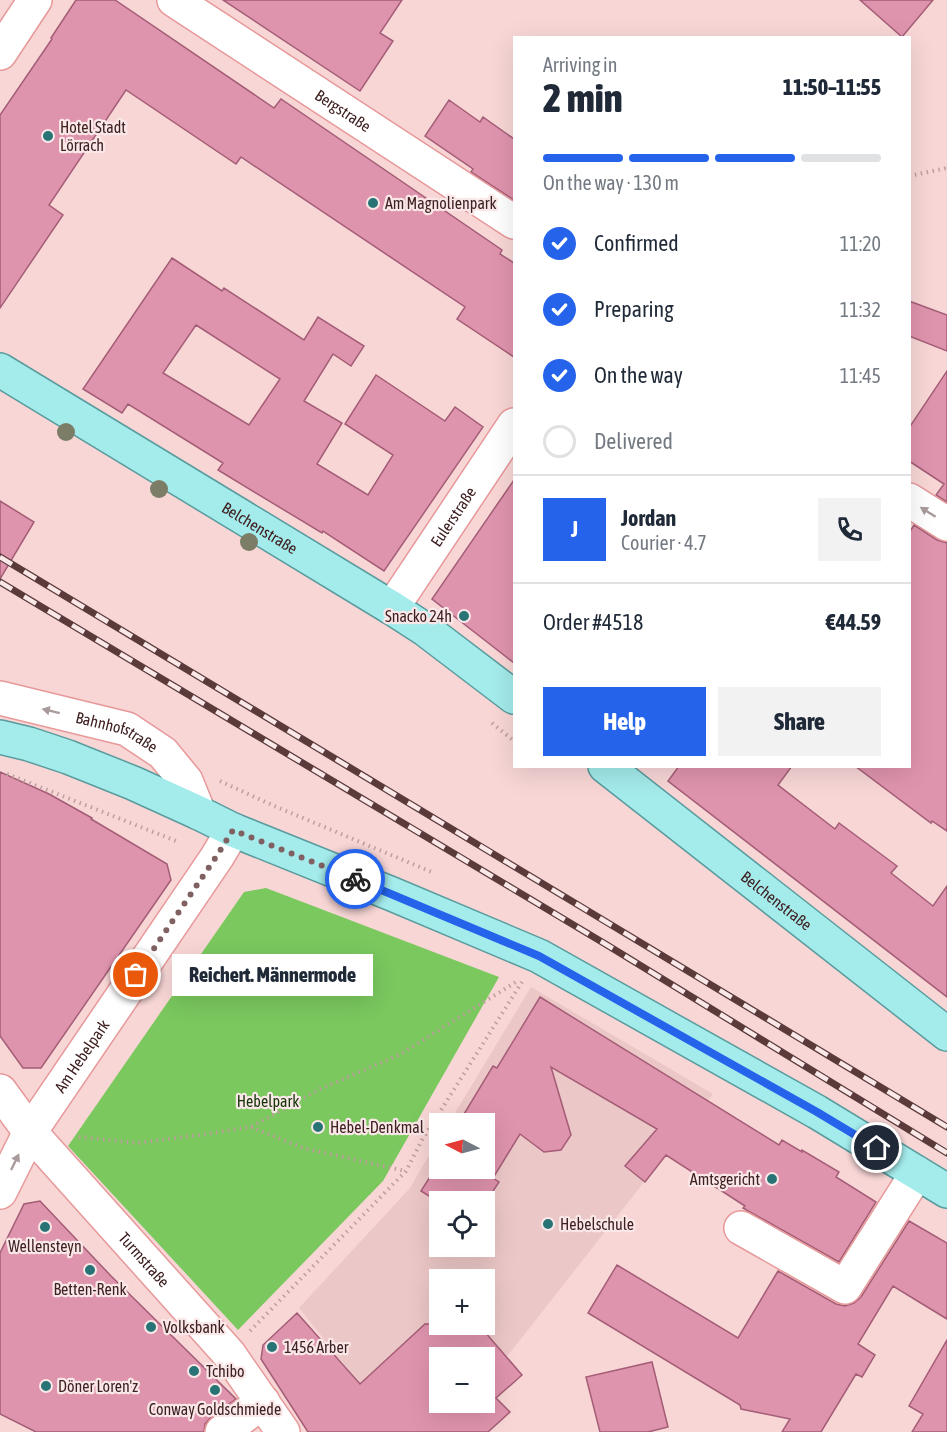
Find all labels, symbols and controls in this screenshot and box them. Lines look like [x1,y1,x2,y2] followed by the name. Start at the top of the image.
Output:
[543,53,617,76] text: Arriving in
[783,74,881,100] text: 11:50–11:55
[543,76,623,120] text: 2 min
[312,86,374,135] street label: Bergstraße
[60,118,126,154] place label: Hotel Stadt Lörrach
[41,129,55,143] marker: Hotel Stadt Lörrach
[543,171,679,194] text: On the way · 130 m
[385,194,497,213] place label: Am Magnolienpark
[366,196,380,210] marker: Am Magnolienpark
[543,227,576,260] icon: check
[594,230,679,256] text: Confirmed
[840,232,881,255] text: 11:20
[543,293,576,326] icon: check
[594,296,674,322] text: Preparing
[840,298,881,321] text: 11:32
[543,359,576,392] icon: check
[594,362,683,388] text: On the way
[840,364,881,387] text: 11:45
[594,428,673,454] text: Delivered
[427,483,479,550] street label: Eulerstraße
[219,498,301,557] street label: Belchenstraße
[818,498,881,561] button: phone
[621,505,676,531] text: Jordan
[920,507,936,518] one-way arrow
[571,516,578,542] text: J
[621,531,707,554] text: Courier · 4.7
[385,607,452,625] place label: Snacko 24h
[457,609,471,623] marker: Snacko 24h
[543,609,643,635] text: Order #4518
[826,609,881,635] text: €44.59
[543,687,706,756] button: Help
[718,687,881,756] button: Share
[42,705,60,715] one-way arrow
[74,708,161,756] street label: Bahnhofstraße
[325,849,385,909] courier
[339,863,372,896] icon: bike
[738,867,815,934] street label: Belchenstraße
[110,949,161,1000] pin
[172,954,373,996] callout: Reichert. Männermode
[119,958,152,991] icon: bag
[189,963,356,986] text: Reichert. Männermode
[51,1016,113,1096] street label: Am Hebelpark
[237,1092,299,1111] park label: Hebelpark
[429,1113,495,1179] north arrow
[429,1113,495,1413] map controls
[330,1118,425,1136] place label: Hebel-Denkmal
[311,1120,325,1134] marker: Hebel-Denkmal
[851,1122,902,1173] pin
[860,1131,893,1164] icon: home
[10,1154,20,1171] one-way arrow
[690,1170,760,1189] place label: Amtsgericht
[765,1172,779,1186] marker: Amtsgericht
[429,1191,495,1257] button: locate
[560,1215,634,1233] place label: Hebelschule
[541,1217,555,1231] marker: Hebelschule
[38,1220,52,1234] marker: Wellensteyn
[115,1228,173,1290] street label: Turmstraße
[8,1237,82,1256] place label: Wellensteyn
[83,1263,97,1277] marker: Betten-Renk
[429,1269,495,1335] button: +
[54,1280,127,1298] place label: Betten-Renk
[163,1318,225,1336] place label: Volksbank
[144,1320,158,1334] marker: Volksbank
[284,1338,349,1356] place label: 1456 Arber
[265,1340,279,1354] marker: 1456 Arber
[429,1347,495,1413] button: −
[206,1362,245,1380] place label: Tchibo
[187,1364,201,1378] marker: Tchibo
[58,1377,138,1395] place label: Döner Loren'z
[39,1379,53,1393] marker: Döner Loren'z
[208,1383,222,1397] marker: Conway Goldschmiede
[149,1400,281,1419] place label: Conway Goldschmiede

